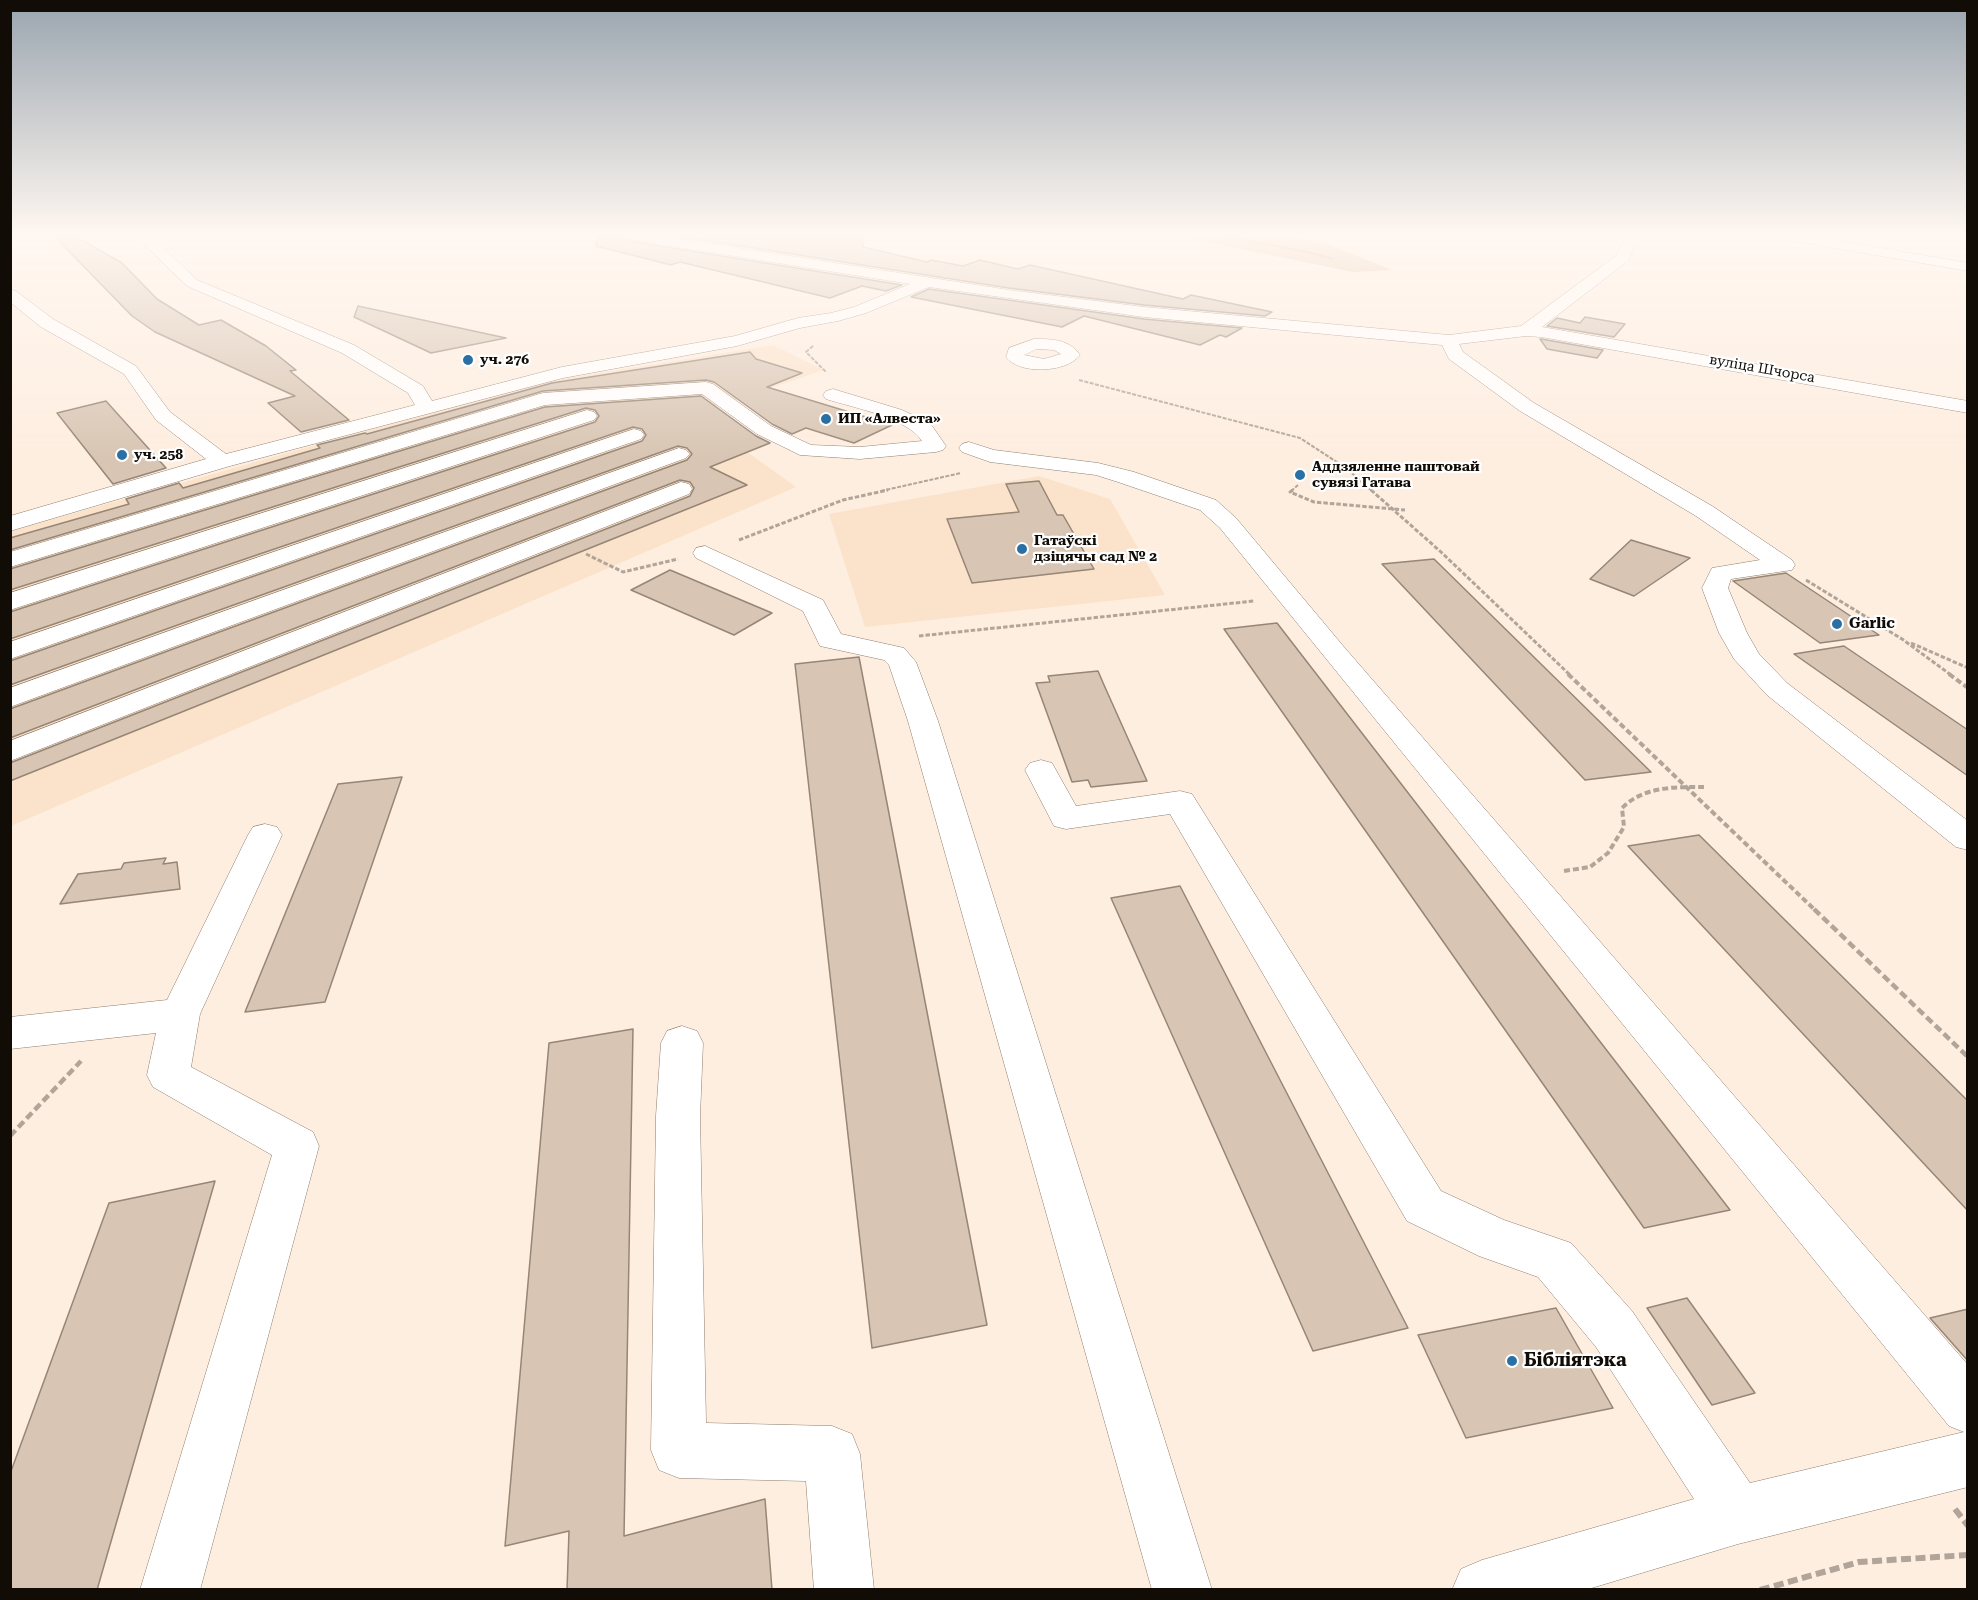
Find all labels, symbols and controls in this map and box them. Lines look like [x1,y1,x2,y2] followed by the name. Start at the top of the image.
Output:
[1708,351,1816,387] street label: вуліца Шчорса
[480,352,529,368] place label: уч. 276
[461,353,475,367] marker: уч. 276
[838,411,941,427] place label: ИП «Алвеста»
[819,412,833,426] marker: ИП «Алвеста»
[134,447,183,463] place label: уч. 258
[115,448,129,462] marker: уч. 258
[1312,459,1480,491] place label: Аддзяленне паштовай сувязі Гатава
[1293,468,1307,482] marker: Аддзяленне паштовай сувязі Гатава
[1034,533,1157,566] place label: Гатаўскі дзіцячы сад № 2
[1015,542,1029,556] marker: Гатаўскі дзіцячы сад № 2
[1849,615,1895,633] place label: Garlic
[1830,617,1844,631] marker: Garlic
[1524,1350,1626,1372] place label: Бібліятэка
[1505,1354,1519,1368] marker: Бібліятэка

